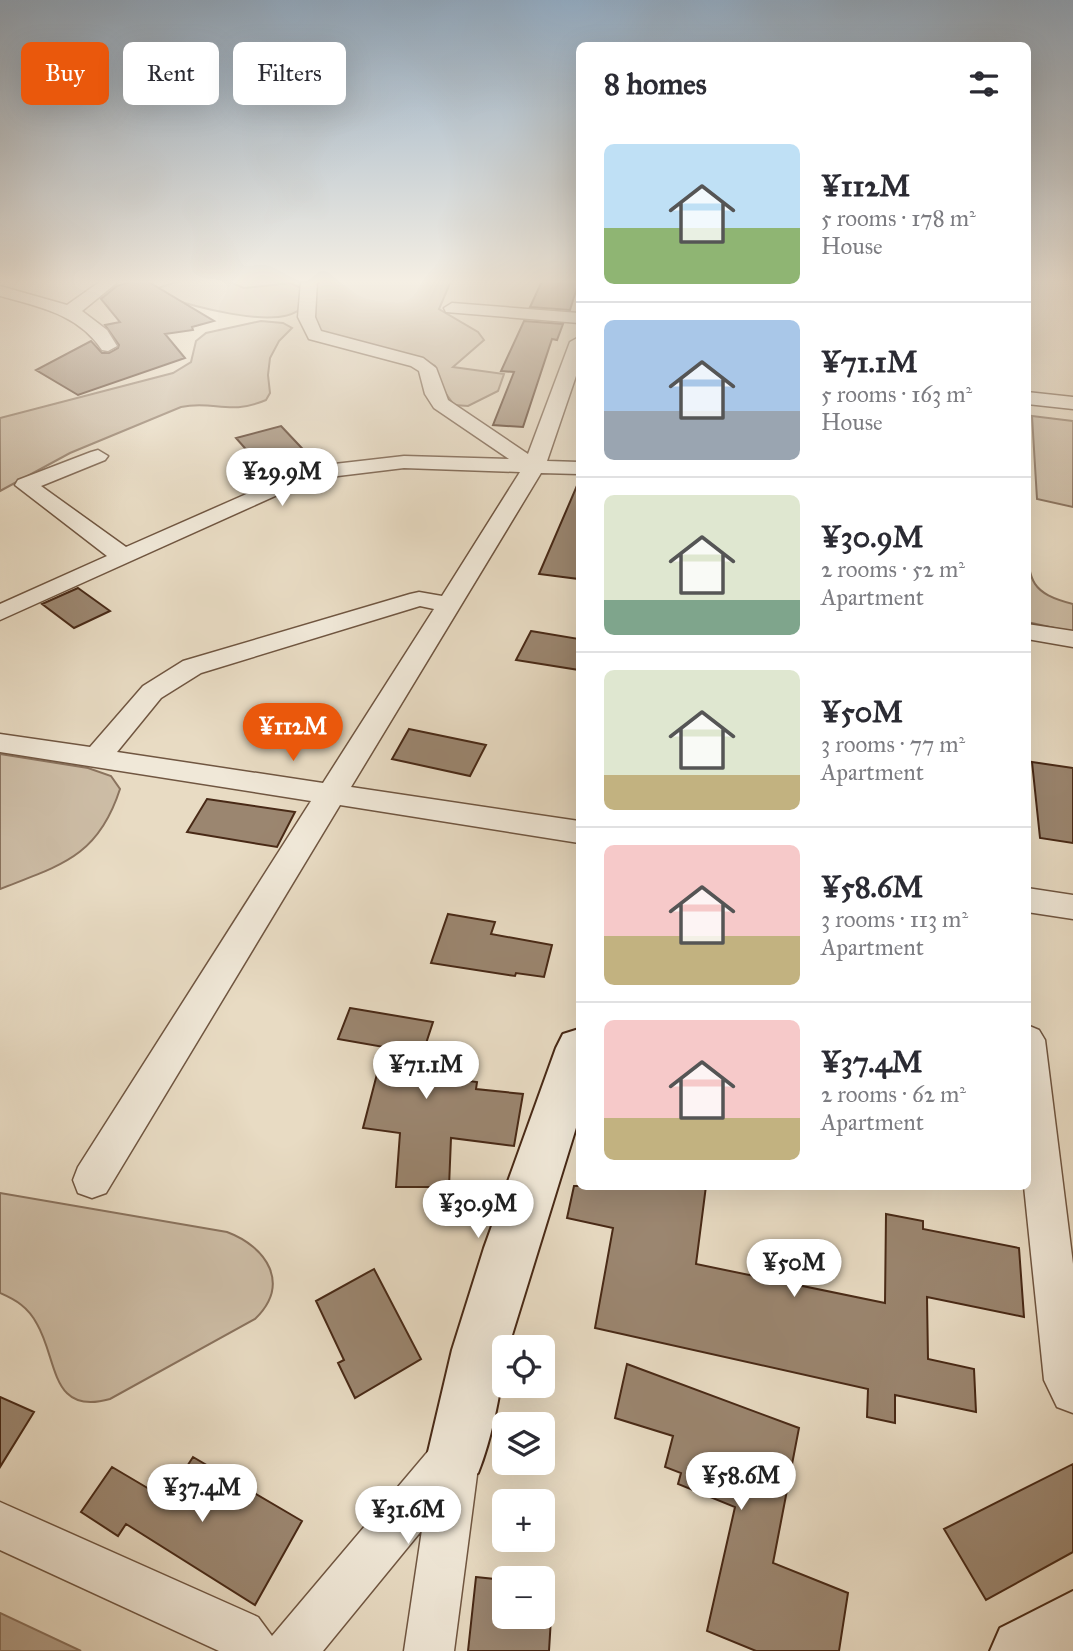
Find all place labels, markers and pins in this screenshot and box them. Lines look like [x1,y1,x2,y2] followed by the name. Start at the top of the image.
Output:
[225,448,339,508] pin: ¥29.9M
[244,704,342,763] pin: ¥112M
[369,1042,483,1101] pin: ¥71.1M
[421,1180,535,1240] pin: ¥30.9M
[753,1240,835,1299] pin: ¥50M
[684,1452,798,1512] pin: ¥58.6M
[145,1464,259,1524] pin: ¥37.4M
[351,1486,465,1546] pin: ¥31.6M

